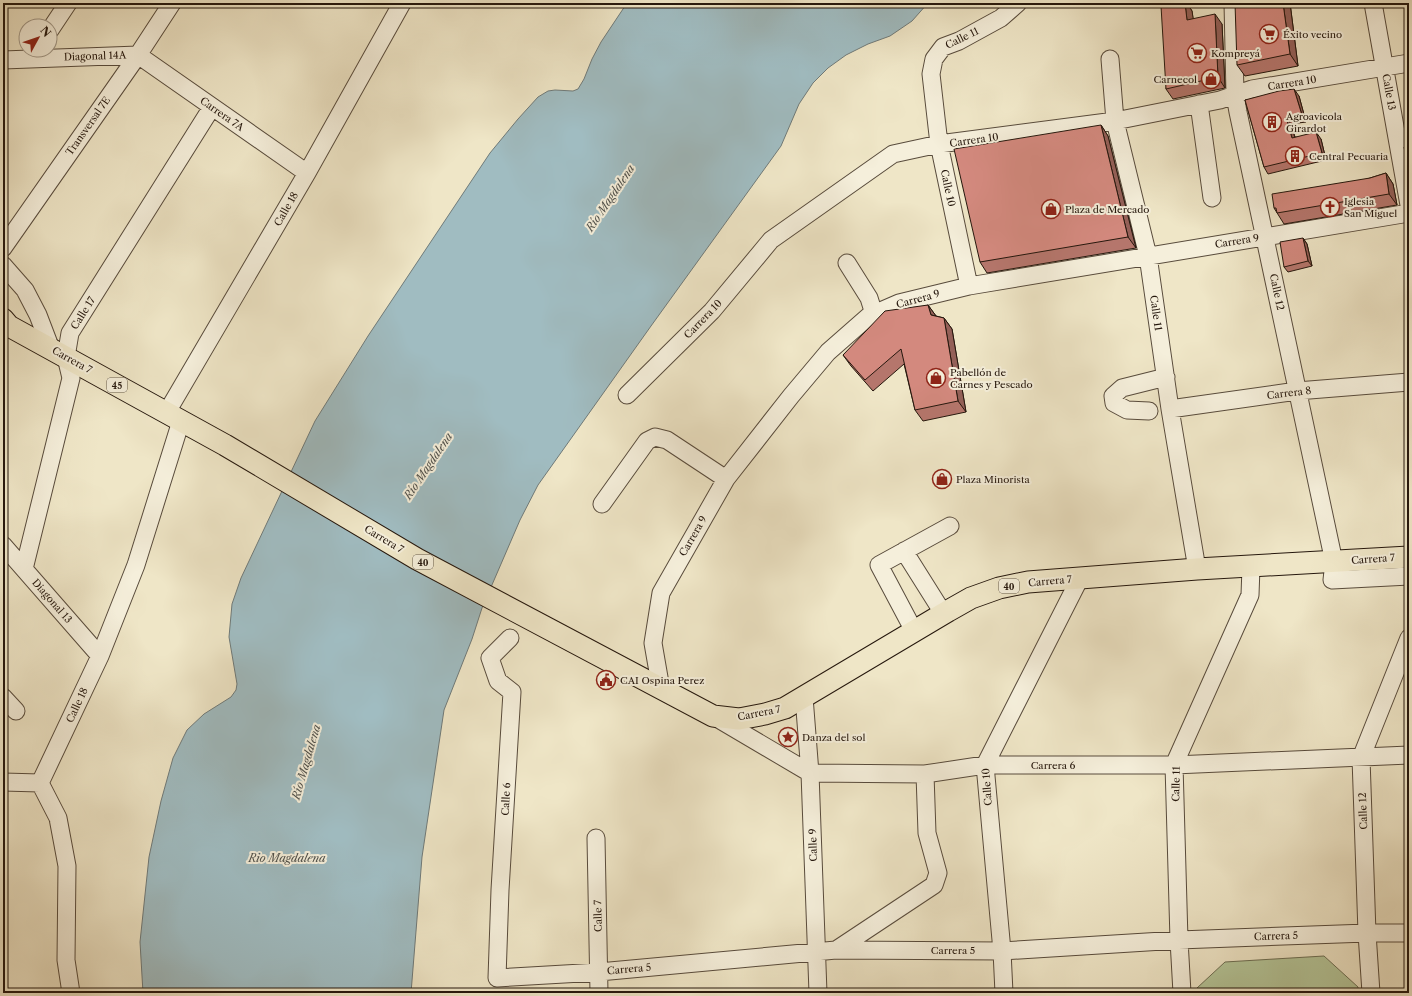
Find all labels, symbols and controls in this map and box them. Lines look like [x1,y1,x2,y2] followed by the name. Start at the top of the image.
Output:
[18,18,58,58] north arrow
[37,23,54,40] text: N
[1258,23,1280,45] supermarket icon: Éxito vecino
[943,24,982,52] street label: Calle 11
[1283,28,1342,41] place label: Éxito vecino
[1186,42,1208,64] supermarket icon: Kompreyá
[1211,47,1261,60] place label: Kompreyá
[64,48,127,64] street label: Diagonal 14A
[1200,68,1222,90] shop icon: Carnecol
[1154,73,1197,86] place label: Carnecol
[1267,73,1317,93] street label: Carrera 10
[1379,73,1399,111] street label: Calle 13
[63,94,113,158] street label: Transversal 7E
[197,94,247,134] street label: Carrera 7A
[1285,110,1343,135] place label: Agroavicola Girardot
[1261,111,1283,133] building icon: Agroavicola Girardot
[949,130,999,150] street label: Carrera 10
[1284,145,1306,167] building icon: Central Pecuaria
[1309,150,1389,163] place label: Central Pecuaria
[582,162,638,235] water label: Río Magdalena
[938,168,958,208] street label: Calle 10
[271,190,301,228] street label: Calle 18
[1344,195,1397,220] place label: Iglesia San Miguel
[1319,196,1341,218] church icon: Iglesia San Miguel
[1040,198,1062,220] shop icon: Plaza de Mercado
[1065,203,1149,216] place label: Plaza de Mercado
[1214,231,1260,251] street label: Carrera 9
[1267,272,1287,312] street label: Calle 12
[895,287,941,311] street label: Carrera 9
[68,294,98,332] street label: Calle 17
[1147,294,1165,332] street label: Calle 11
[681,297,725,341] street label: Carrera 10
[50,344,94,376] street label: Carrera 7
[950,366,1033,391] place label: Pabellón de Carnes y Pescado
[925,367,947,389] shop icon: Pabellón de Carnes y Pescado
[107,378,127,392] road number: 45
[1266,384,1312,402] street label: Carrera 8
[400,430,456,503] water label: Río Magdalena
[931,468,953,490] shop icon: Plaza Minorista
[956,473,1030,486] place label: Plaza Minorista
[676,513,710,559] street label: Carrera 9
[362,522,406,556] street label: Carrera 7
[1351,551,1395,567] street label: Carrera 7
[413,555,433,569] road number: 40
[1028,573,1072,589] street label: Carrera 7
[29,576,75,626] street label: Diagonal 13
[999,579,1019,593] road number: 40
[595,669,617,691] public building icon: CAI Ospina Perez
[620,674,704,687] place label: CAI Ospina Perez
[63,685,91,725] street label: Calle 18
[736,702,782,724] street label: Carrera 7
[288,722,324,802] water label: Río Magdalena
[777,726,799,748] place icon: Danza del sol
[802,731,865,744] place label: Danza del sol
[1031,759,1076,772] street label: Carrera 6
[1169,765,1183,802] street label: Calle 11
[979,768,995,806] street label: Calle 10
[499,782,513,816] street label: Calle 6
[1356,792,1370,830] street label: Calle 12
[806,828,820,862] street label: Calle 9
[247,851,326,865] water label: Rio Magdalena
[591,900,605,932] street label: Calle 7
[1254,929,1298,943] street label: Carrera 5
[931,944,975,957] street label: Carrera 5
[606,961,652,977] street label: Carrera 5

